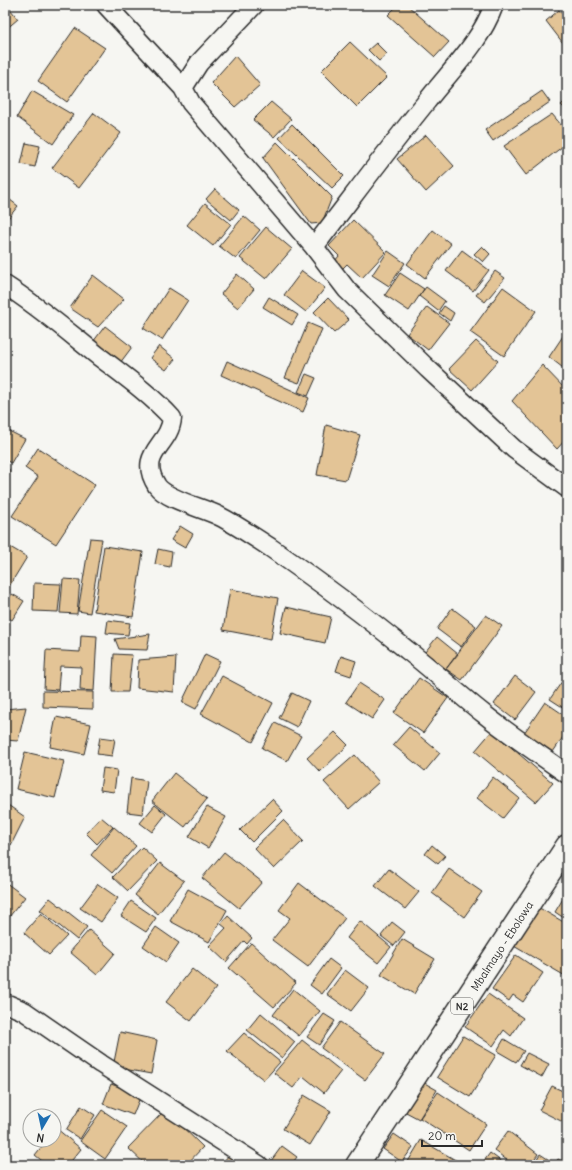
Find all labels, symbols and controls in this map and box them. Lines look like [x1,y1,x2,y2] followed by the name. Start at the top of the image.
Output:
[468,898,536,994] street label: Mbalmayo - Ebolowa
[451,998,473,1014] road number: N2
[22,1108,62,1148] north arrow
[422,1122,482,1148] scale bar
[428,1128,456,1143] text: 20 m
[36,1130,45,1145] text: N

